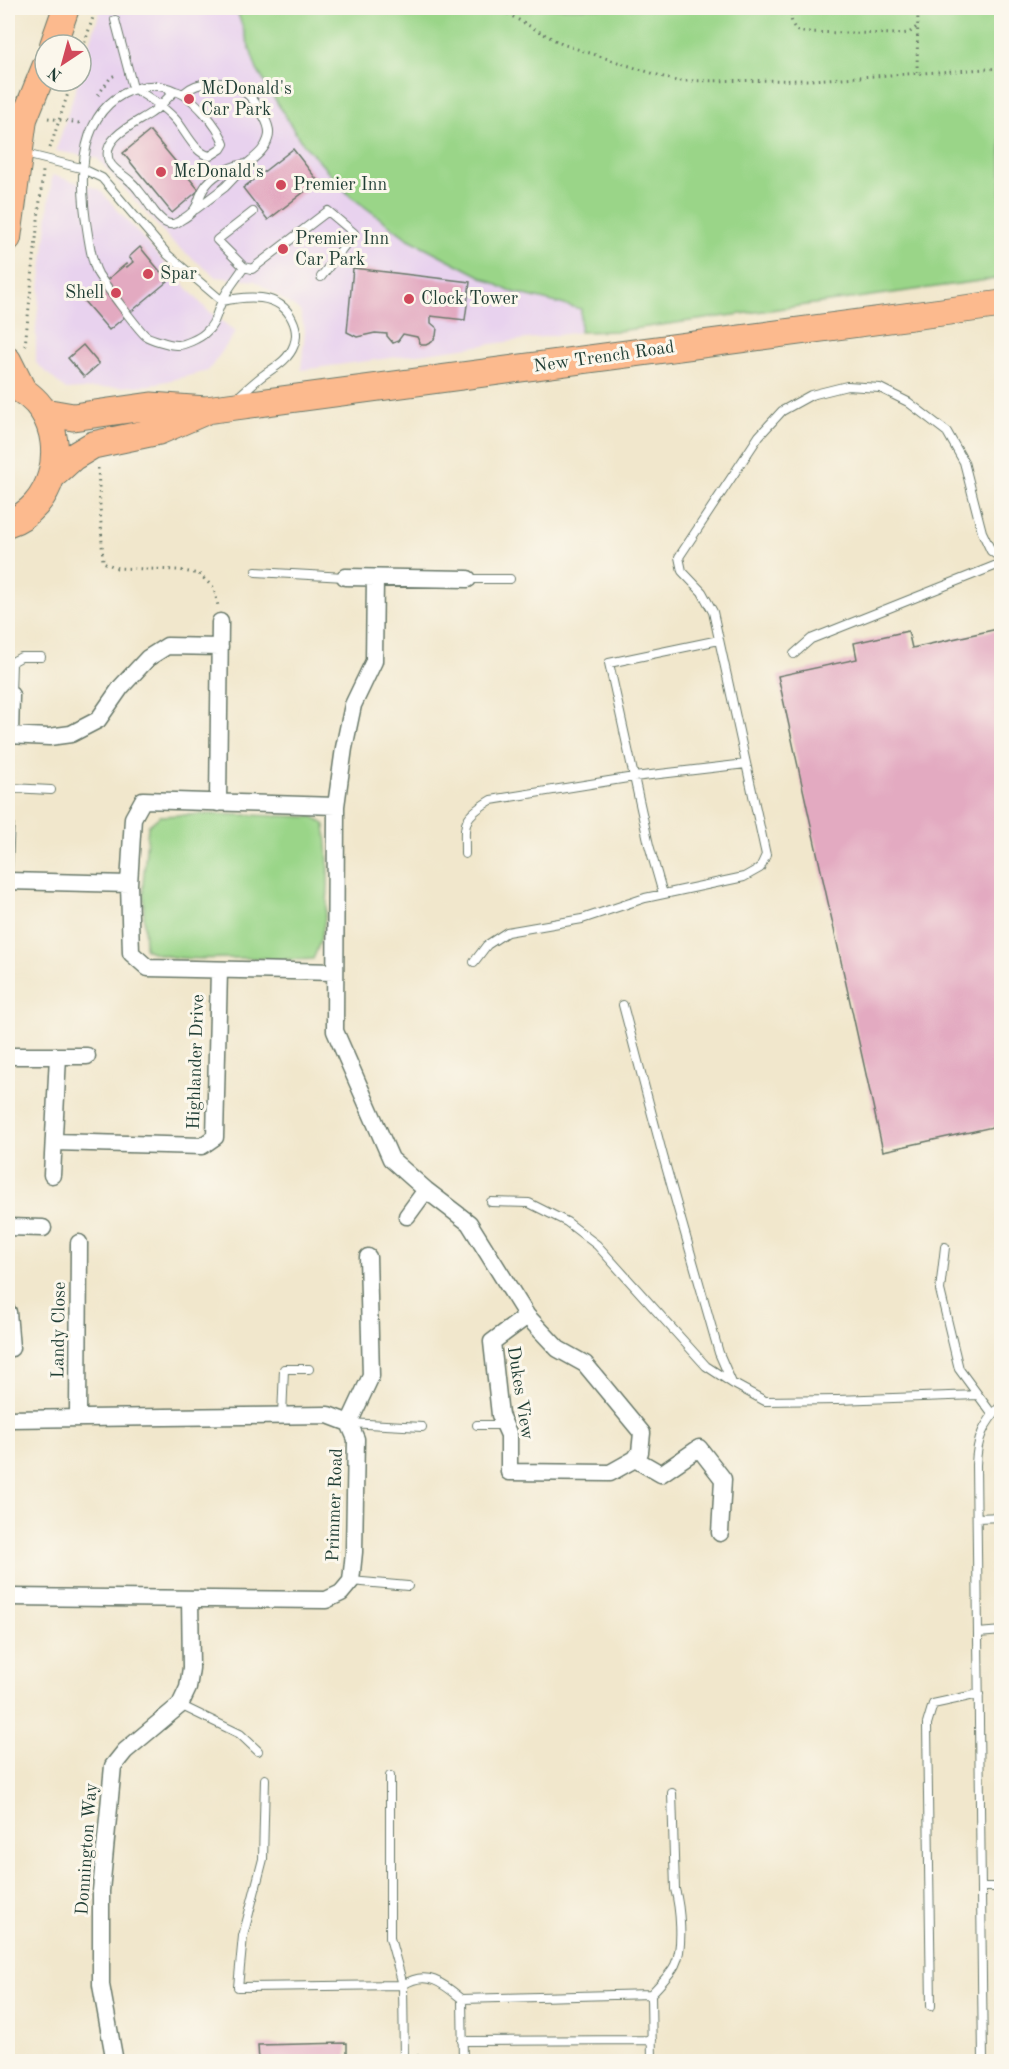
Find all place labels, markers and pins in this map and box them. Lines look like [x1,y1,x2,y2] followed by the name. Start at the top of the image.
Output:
[201,80,292,119] place label: McDonald's Car Park
[182,92,196,106] marker: McDonald's Car Park
[173,163,264,181] place label: McDonald's
[154,165,168,179] marker: McDonald's
[293,176,388,194] place label: Premier Inn
[274,178,288,192] marker: Premier Inn
[295,230,390,269] place label: Premier Inn Car Park
[276,242,290,256] marker: Premier Inn Car Park
[160,265,197,283] place label: Spar
[141,267,155,281] marker: Spar
[65,284,104,302] place label: Shell
[109,286,123,300] marker: Shell
[421,290,519,308] place label: Clock Tower
[402,292,416,306] marker: Clock Tower

